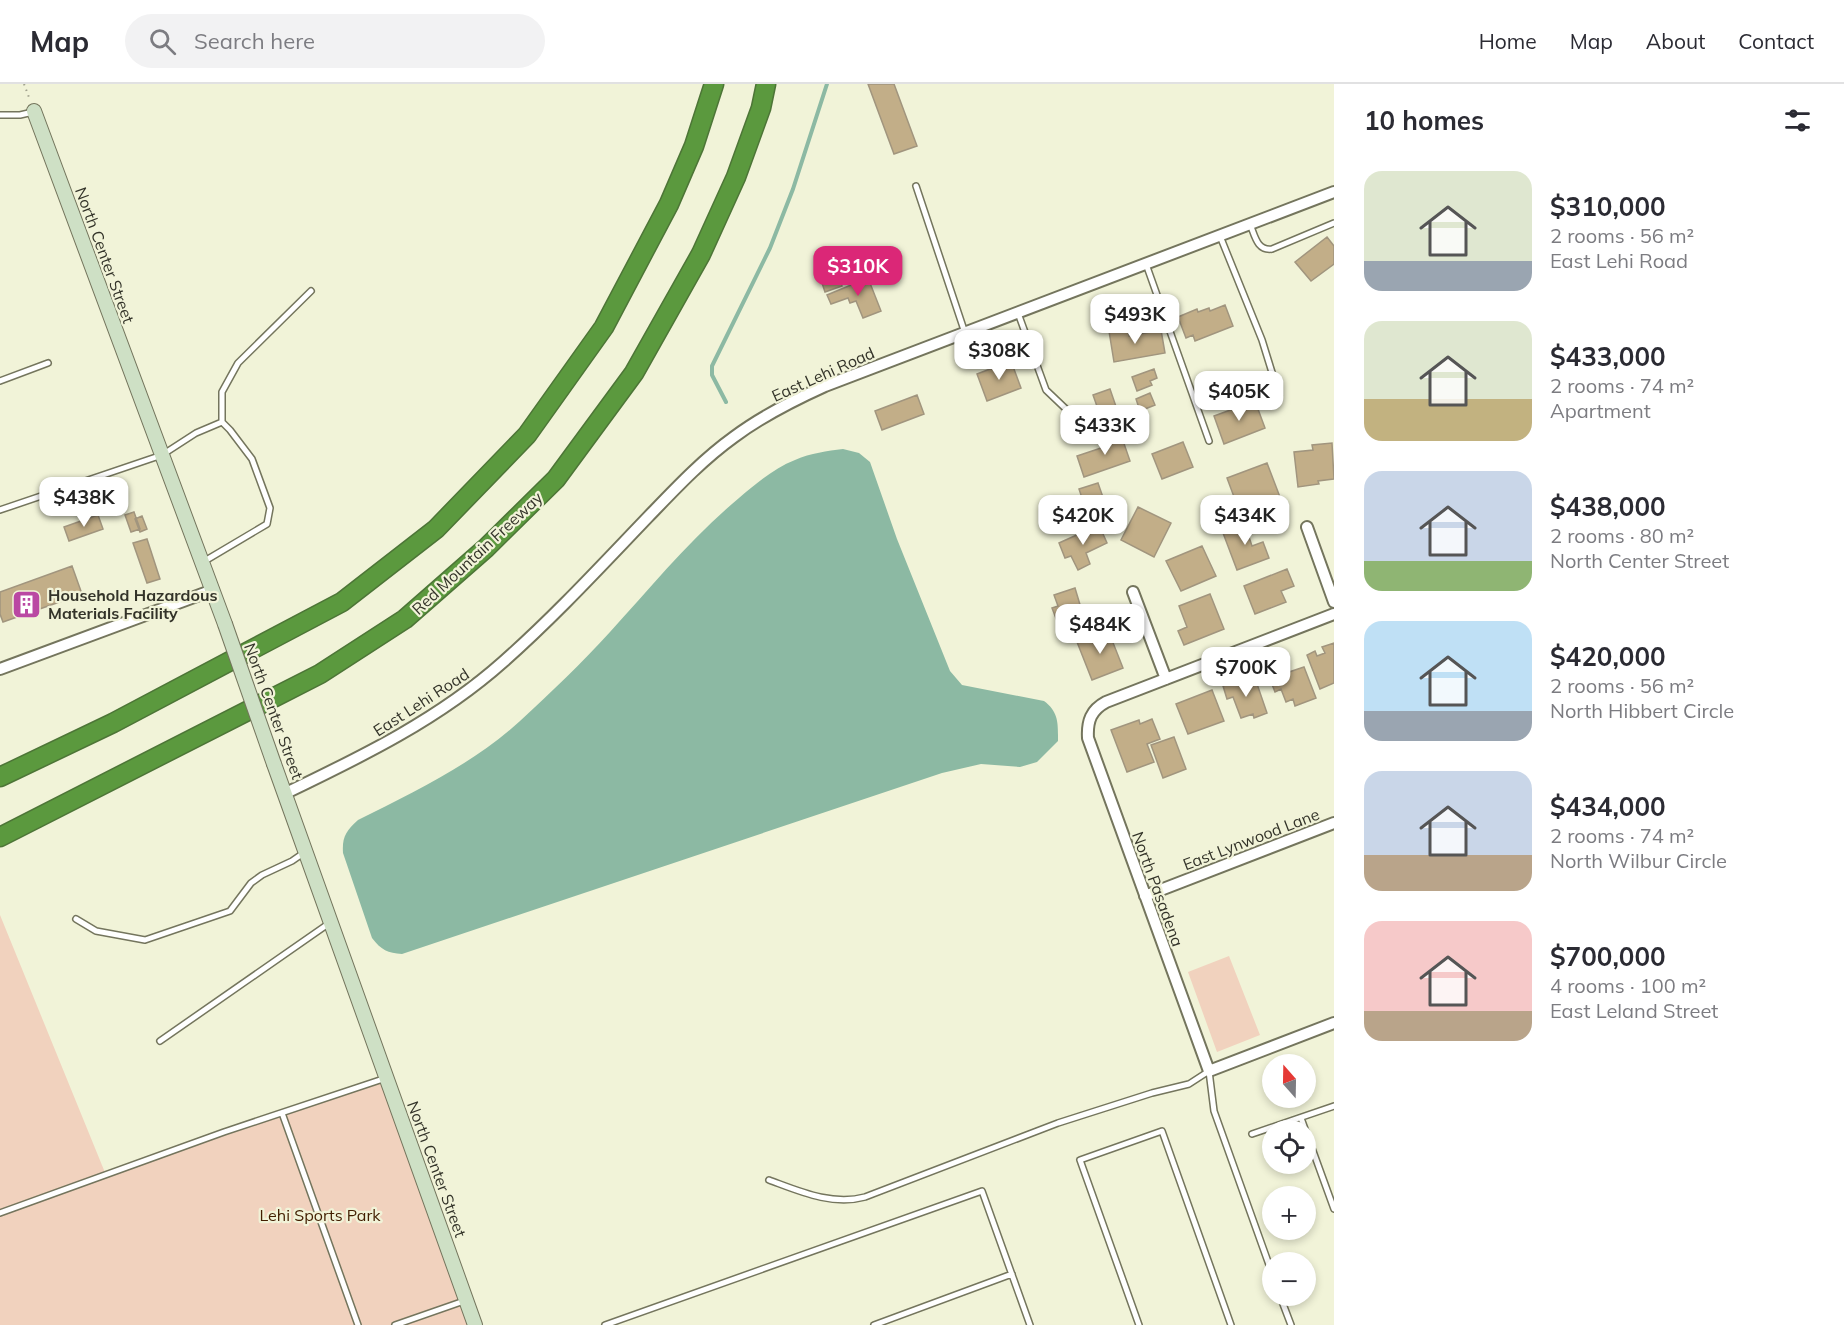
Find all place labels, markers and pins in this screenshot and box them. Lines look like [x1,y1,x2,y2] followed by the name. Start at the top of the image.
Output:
[816,246,900,297] pin: $310K
[1093,294,1177,345] pin: $493K
[957,330,1041,381] pin: $308K
[1197,371,1281,422] pin: $405K
[1063,405,1147,456] pin: $433K
[42,477,126,528] pin: $438K
[1041,495,1125,546] pin: $420K
[1203,495,1287,546] pin: $434K
[48,585,217,623] place label: Household Hazardous Materials Facility
[11,588,43,620] building icon: Household Hazardous Materials Facility
[1058,604,1142,655] pin: $484K
[1204,647,1288,698] pin: $700K

